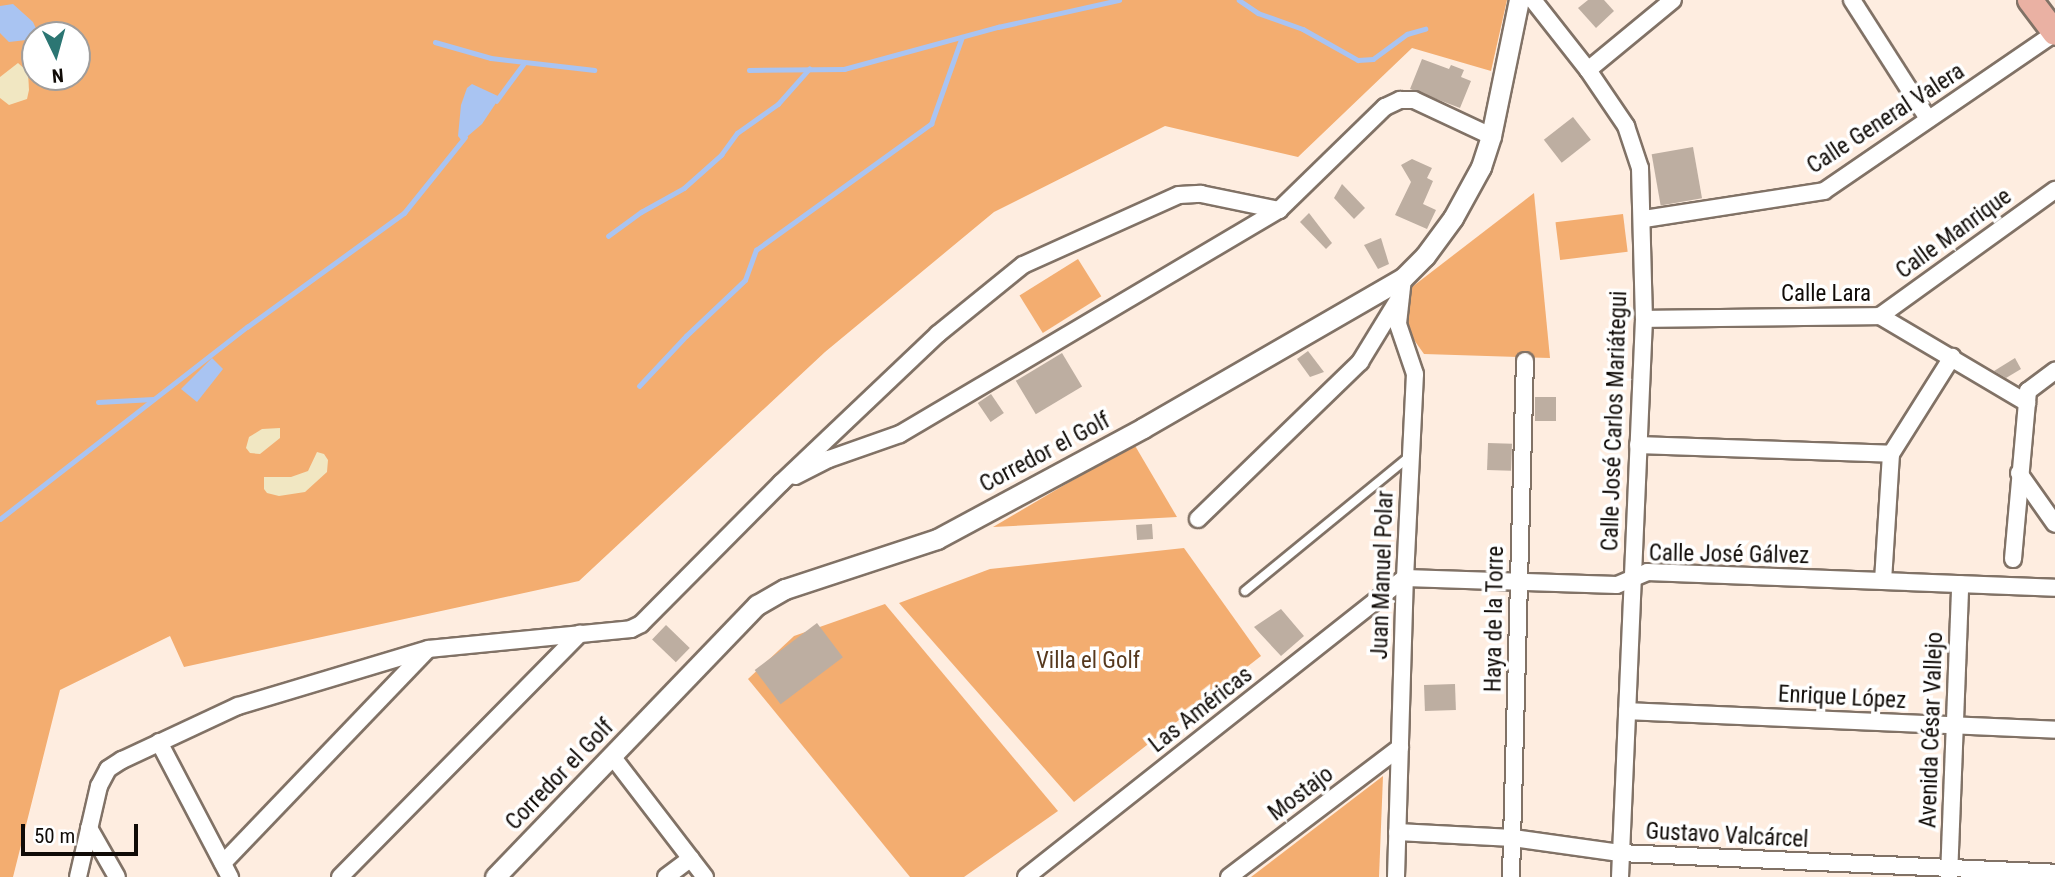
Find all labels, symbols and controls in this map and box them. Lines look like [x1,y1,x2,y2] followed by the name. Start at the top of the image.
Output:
[21,21,91,91] north arrow
[1802,58,1970,180] street label: Calle General Valera
[51,63,65,87] text: N
[1891,183,2017,285] street label: Calle Manrique
[1781,280,1871,308] street label: Calle Lara
[1597,290,1633,552] street label: Calle José Carlos Mariátegui
[975,407,1115,499] street label: Corredor el Golf
[1366,490,1400,660] street label: Juan Manuel Polar
[1649,540,1809,570] street label: Calle José Gálvez
[1480,545,1510,693] street label: Haya de la Torre
[1915,631,1949,829] street label: Avenida César Vallejo
[1036,647,1140,675] park label: Villa el Golf
[1144,661,1258,759] street label: Las Américas
[1777,681,1907,715] street label: Enrique López
[500,714,620,836] street label: Corredor el Golf
[1263,761,1339,827] street label: Mostajo
[24,810,142,854] scale bar
[1645,818,1809,854] street label: Gustavo Valcárcel
[34,824,75,848] text: 50 m

